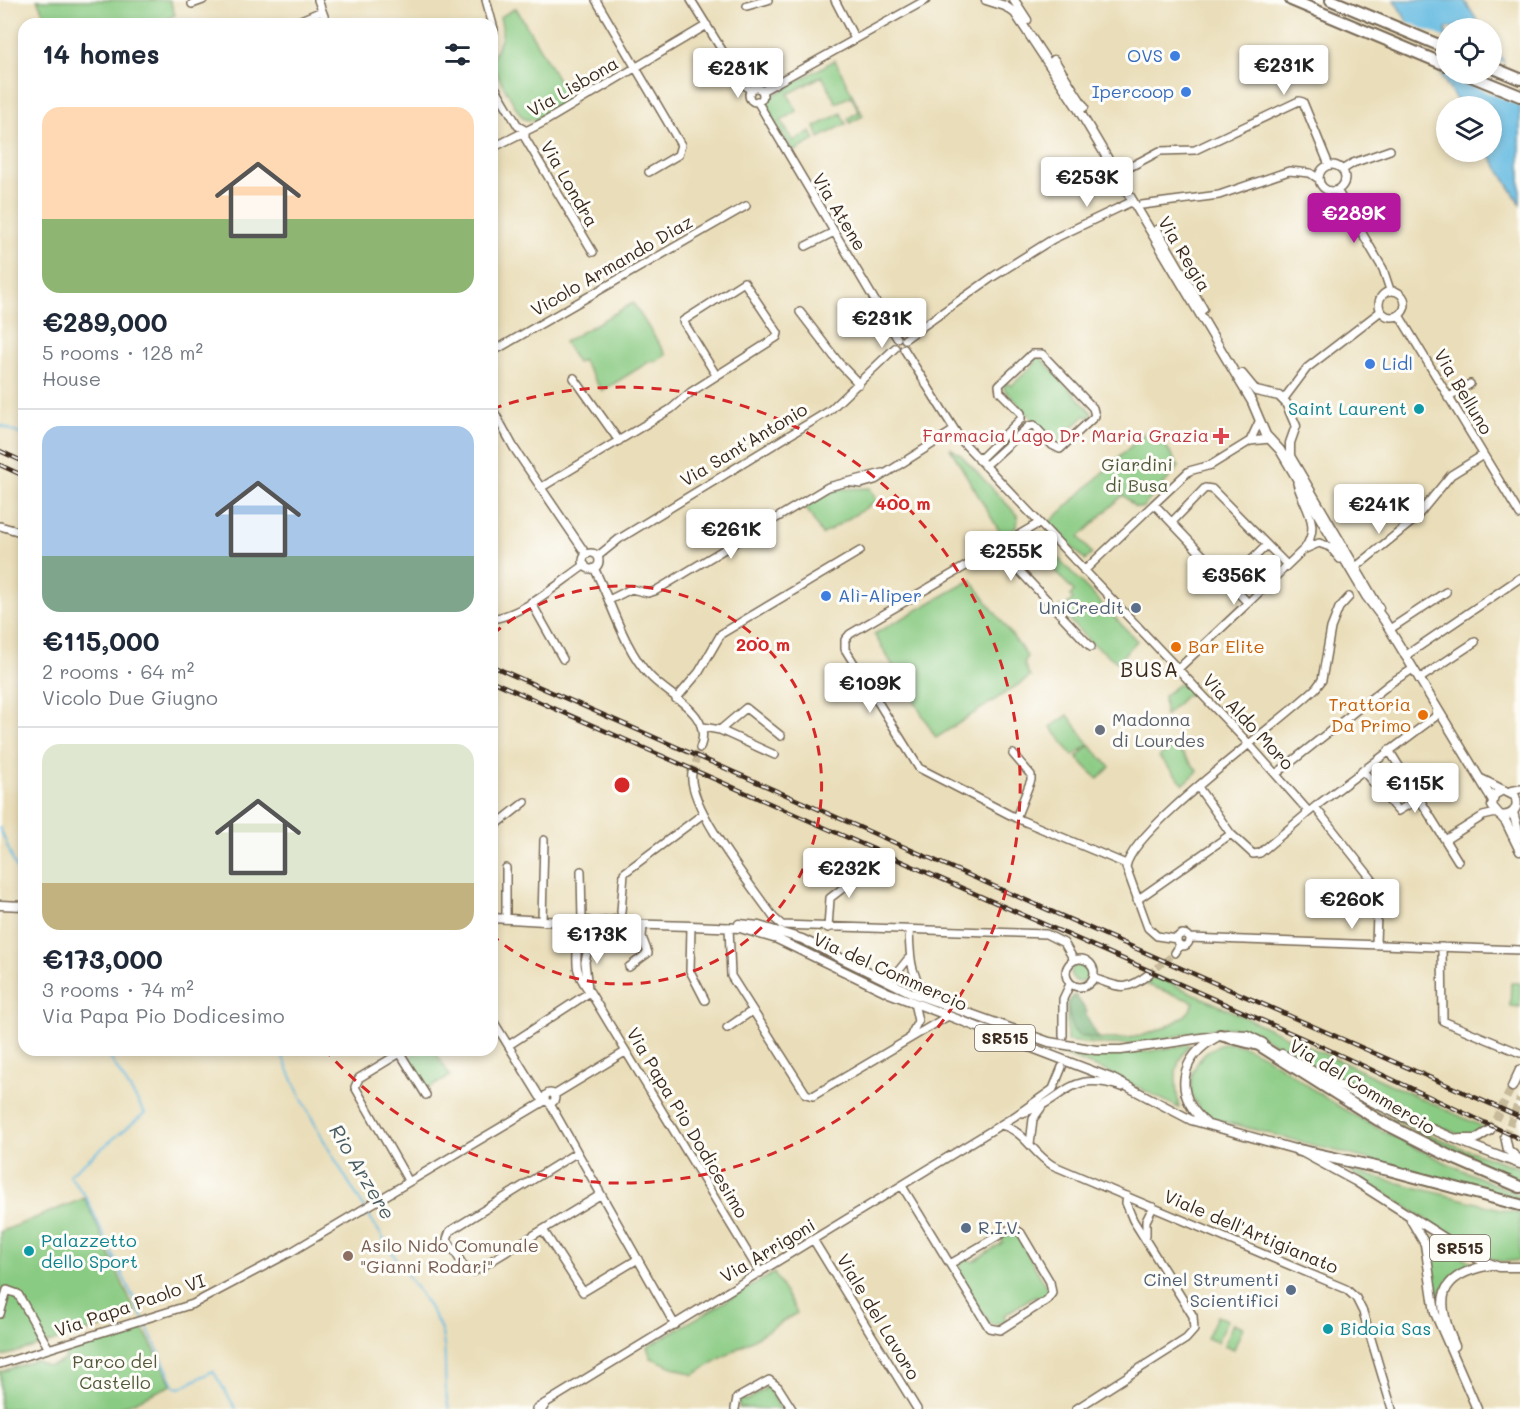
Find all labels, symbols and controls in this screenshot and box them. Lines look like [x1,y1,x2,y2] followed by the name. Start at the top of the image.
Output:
[1436,18,1502,162] map controls
[1436,18,1502,84] button: locate
[42,37,160,71] text: 14 homes
[441,38,474,71] icon: filters
[1127,43,1163,67] place label: OVS
[1242,45,1326,96] pin: €231K
[696,48,780,99] pin: €281K
[1168,49,1182,63] marker: OVS
[523,50,622,122] street label: Via Lisbona
[1253,51,1315,77] text: €231K
[707,54,769,80] text: €281K
[1092,79,1174,103] place label: Ipercoop
[1179,85,1193,99] marker: Ipercoop
[1436,96,1502,162] button: layers
[536,136,604,231] street label: Via Londra
[204,146,312,254] icon: home
[1045,157,1129,208] pin: €253K
[1055,163,1119,189] text: €253K
[807,168,872,255] street label: Via Atene
[1312,193,1396,244] pin: €289K
[1322,199,1386,225] text: €289K
[526,209,697,321] street label: Vicolo Armando Diaz
[1153,211,1217,296] street label: Via Regia
[840,298,924,349] pin: €231K
[851,304,913,330] text: €231K
[42,305,168,339] text: €289,000
[42,339,203,365] text: 5 rooms · 128 m²
[1429,344,1499,439] street label: Via Belluno
[1382,351,1413,375] place label: Lidl
[1363,357,1377,371] marker: Lidl
[42,365,101,391] text: House
[675,396,812,492] street label: Via Sant'Antonio
[1288,396,1407,420] place label: Saint Laurent
[1412,402,1426,416] marker: Saint Laurent
[923,423,1209,447] place label: Farmacia Lago Dr. Maria Grazia
[1214,429,1228,443] marker: Farmacia Lago Dr. Maria Grazia
[1101,452,1173,497] park label: Giardini di Busa
[204,465,312,573] icon: home
[1337,484,1421,535] pin: €241K
[1348,490,1410,516] text: €241K
[875,491,931,515] text: 400 m
[689,509,773,560] pin: €261K
[700,515,762,541] text: €261K
[969,531,1053,582] pin: €255K
[979,537,1043,563] text: €255K
[1192,555,1276,606] pin: €356K
[1201,561,1267,587] text: €356K
[838,583,922,607] place label: Alì-Aliper
[819,589,833,603] marker: Alì-Aliper
[1039,595,1124,619] place label: UniCredit
[1129,601,1143,615] marker: UniCredit
[42,624,159,658] text: €115,000
[736,632,790,656] text: 200 m
[1188,634,1265,658] place label: Bar Elite
[1169,640,1183,654] marker: Bar Elite
[1120,655,1180,682] district label: BUSA
[42,658,194,684] text: 2 rooms · 64 m²
[828,663,912,714] pin: €109K
[1198,668,1300,775] street label: Via Aldo Moro
[838,669,902,695] text: €109K
[42,684,218,710] text: Vicolo Due Giugno
[1328,692,1411,737] place label: Trattoria Da Primo
[1112,707,1205,752] place label: Madonna di Lourdes
[1416,708,1430,722] marker: Trattoria Da Primo
[1093,723,1107,737] marker: Madonna di Lourdes
[1373,763,1457,814] pin: €115K
[1386,769,1444,795] text: €115K
[612,775,632,795] centre of rings
[204,783,312,891] icon: home
[807,848,891,899] pin: €232K
[817,854,881,880] text: €232K
[1310,879,1394,930] pin: €260K
[1319,885,1385,911] text: €260K
[555,914,639,965] pin: €173K
[566,920,628,946] text: €173K
[810,926,971,1016] street label: Via del Commercio
[42,942,163,976] text: €173,000
[42,976,194,1002] text: 3 rooms · 74 m²
[42,1002,285,1028] text: Via Papa Pio Dodicesimo
[621,1023,755,1222] street label: Via Papa Pio Dodicesimo
[975,1025,1035,1051] road number: SR515
[1285,1033,1440,1139] street label: Via del Commercio
[324,1119,402,1224] water label: Rio Arzere
[1161,1183,1343,1279] street label: Viale dell'Artigianato
[716,1212,819,1288] street label: Via Arrigoni
[978,1215,1021,1239] place label: R.I.V.
[959,1221,973,1235] marker: R.I.V.
[41,1228,138,1273] place label: Palazzetto dello Sport
[360,1233,539,1278] place label: Asilo Nido Comunale "Gianni Rodari"
[1430,1235,1490,1261] road number: SR515
[22,1244,36,1258] marker: Palazzetto dello Sport
[341,1249,355,1263] marker: Asilo Nido Comunale "Gianni Rodari"
[832,1249,926,1384] street label: Viale del Lavoro
[1143,1267,1279,1312] place label: Cinel Strumenti Scientifici
[51,1268,208,1342] street label: Via Papa Paolo VI
[1284,1283,1298,1297] marker: Cinel Strumenti Scientifici
[1340,1316,1431,1340] place label: Bidoia Sas
[1321,1322,1335,1336] marker: Bidoia Sas
[72,1349,158,1394] park label: Parco del Castello

